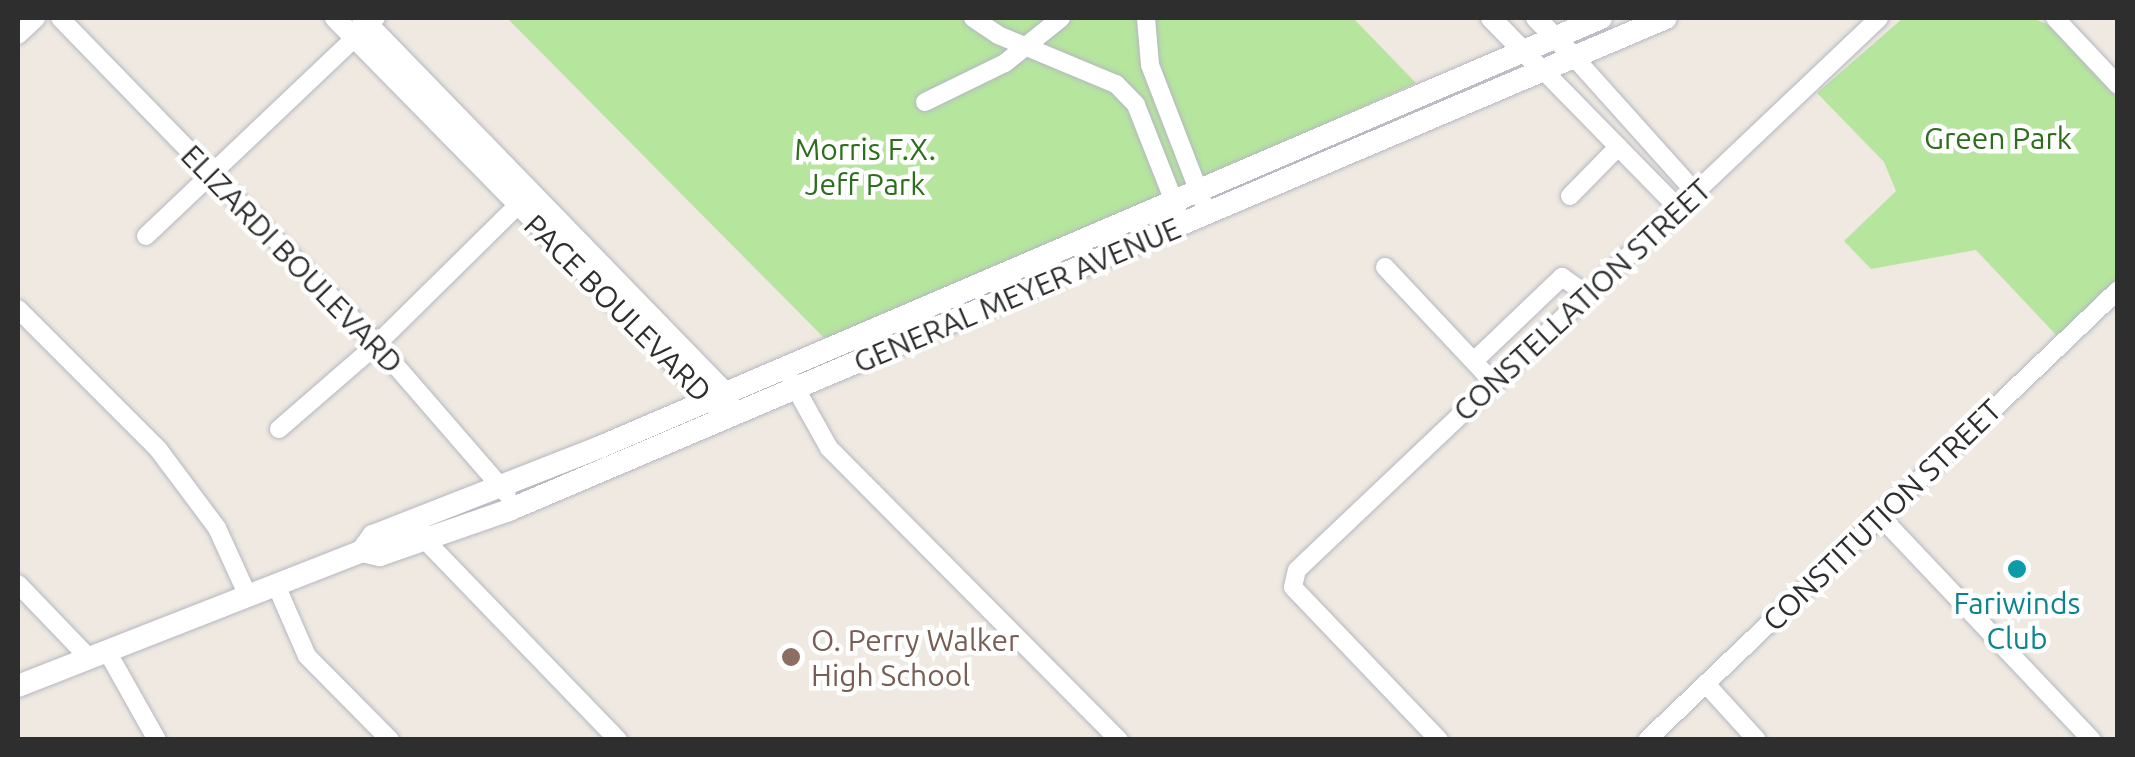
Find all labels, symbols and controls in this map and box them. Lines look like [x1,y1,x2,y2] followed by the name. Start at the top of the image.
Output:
[1924,120,2072,156] park label: Green Park
[794,131,936,202] park label: Morris F.X. Jeff Park
[174,137,410,381] street label: ELIZARDI BOULEVARD
[1446,171,1718,429] street label: CONSTELLATION STREET
[517,207,719,409] street label: PACE BOULEVARD
[848,210,1186,380] street label: GENERAL MEYER AVENUE
[1755,392,2009,638] street label: CONSTITUTION STREET
[2006,558,2028,580] marker: Fariwinds Club
[1954,585,2080,656] place label: Fariwinds Club
[811,622,1019,692] place label: O. Perry Walker High School
[780,646,802,668] marker: O. Perry Walker High School

